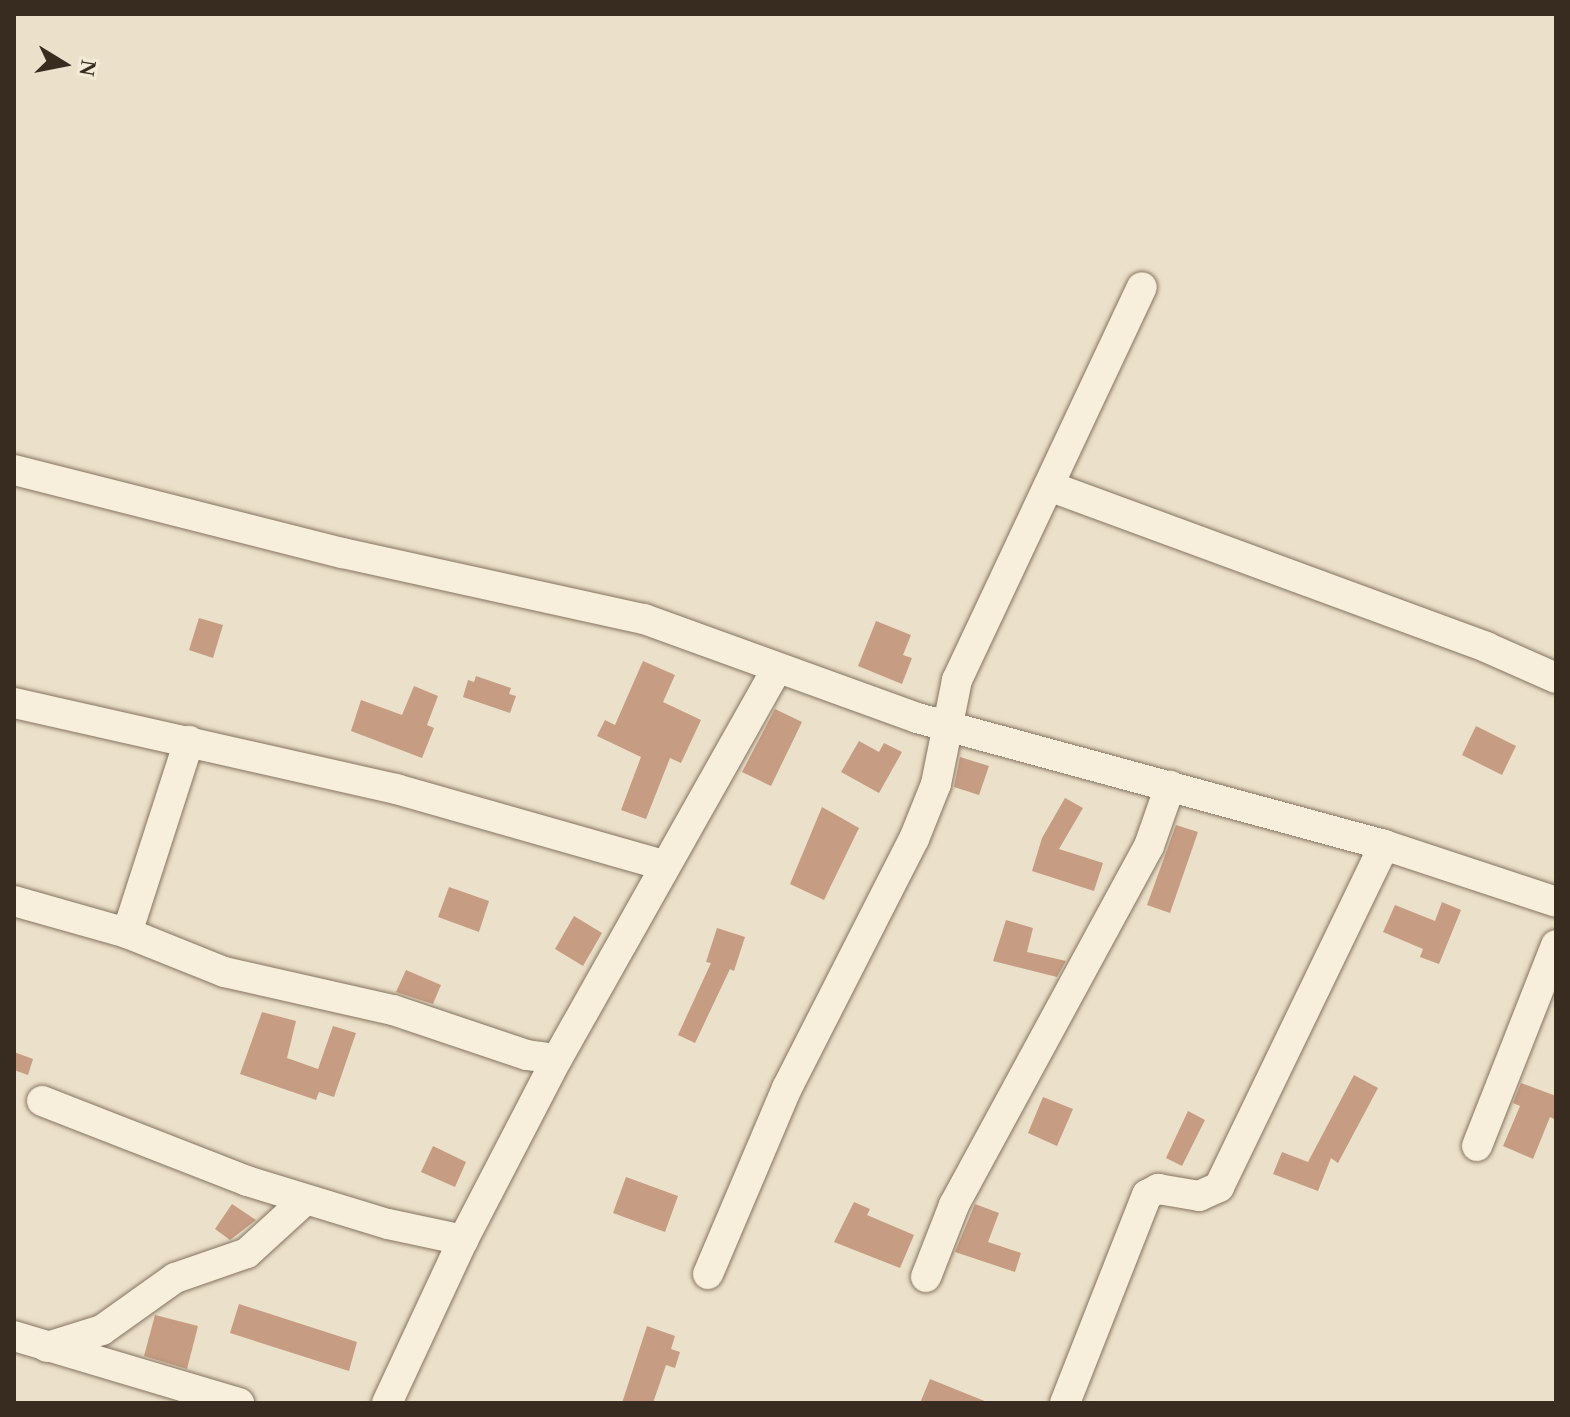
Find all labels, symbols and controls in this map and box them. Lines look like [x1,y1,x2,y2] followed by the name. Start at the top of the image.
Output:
[24,24,104,104] north arrow
[74,58,102,78] text: N

